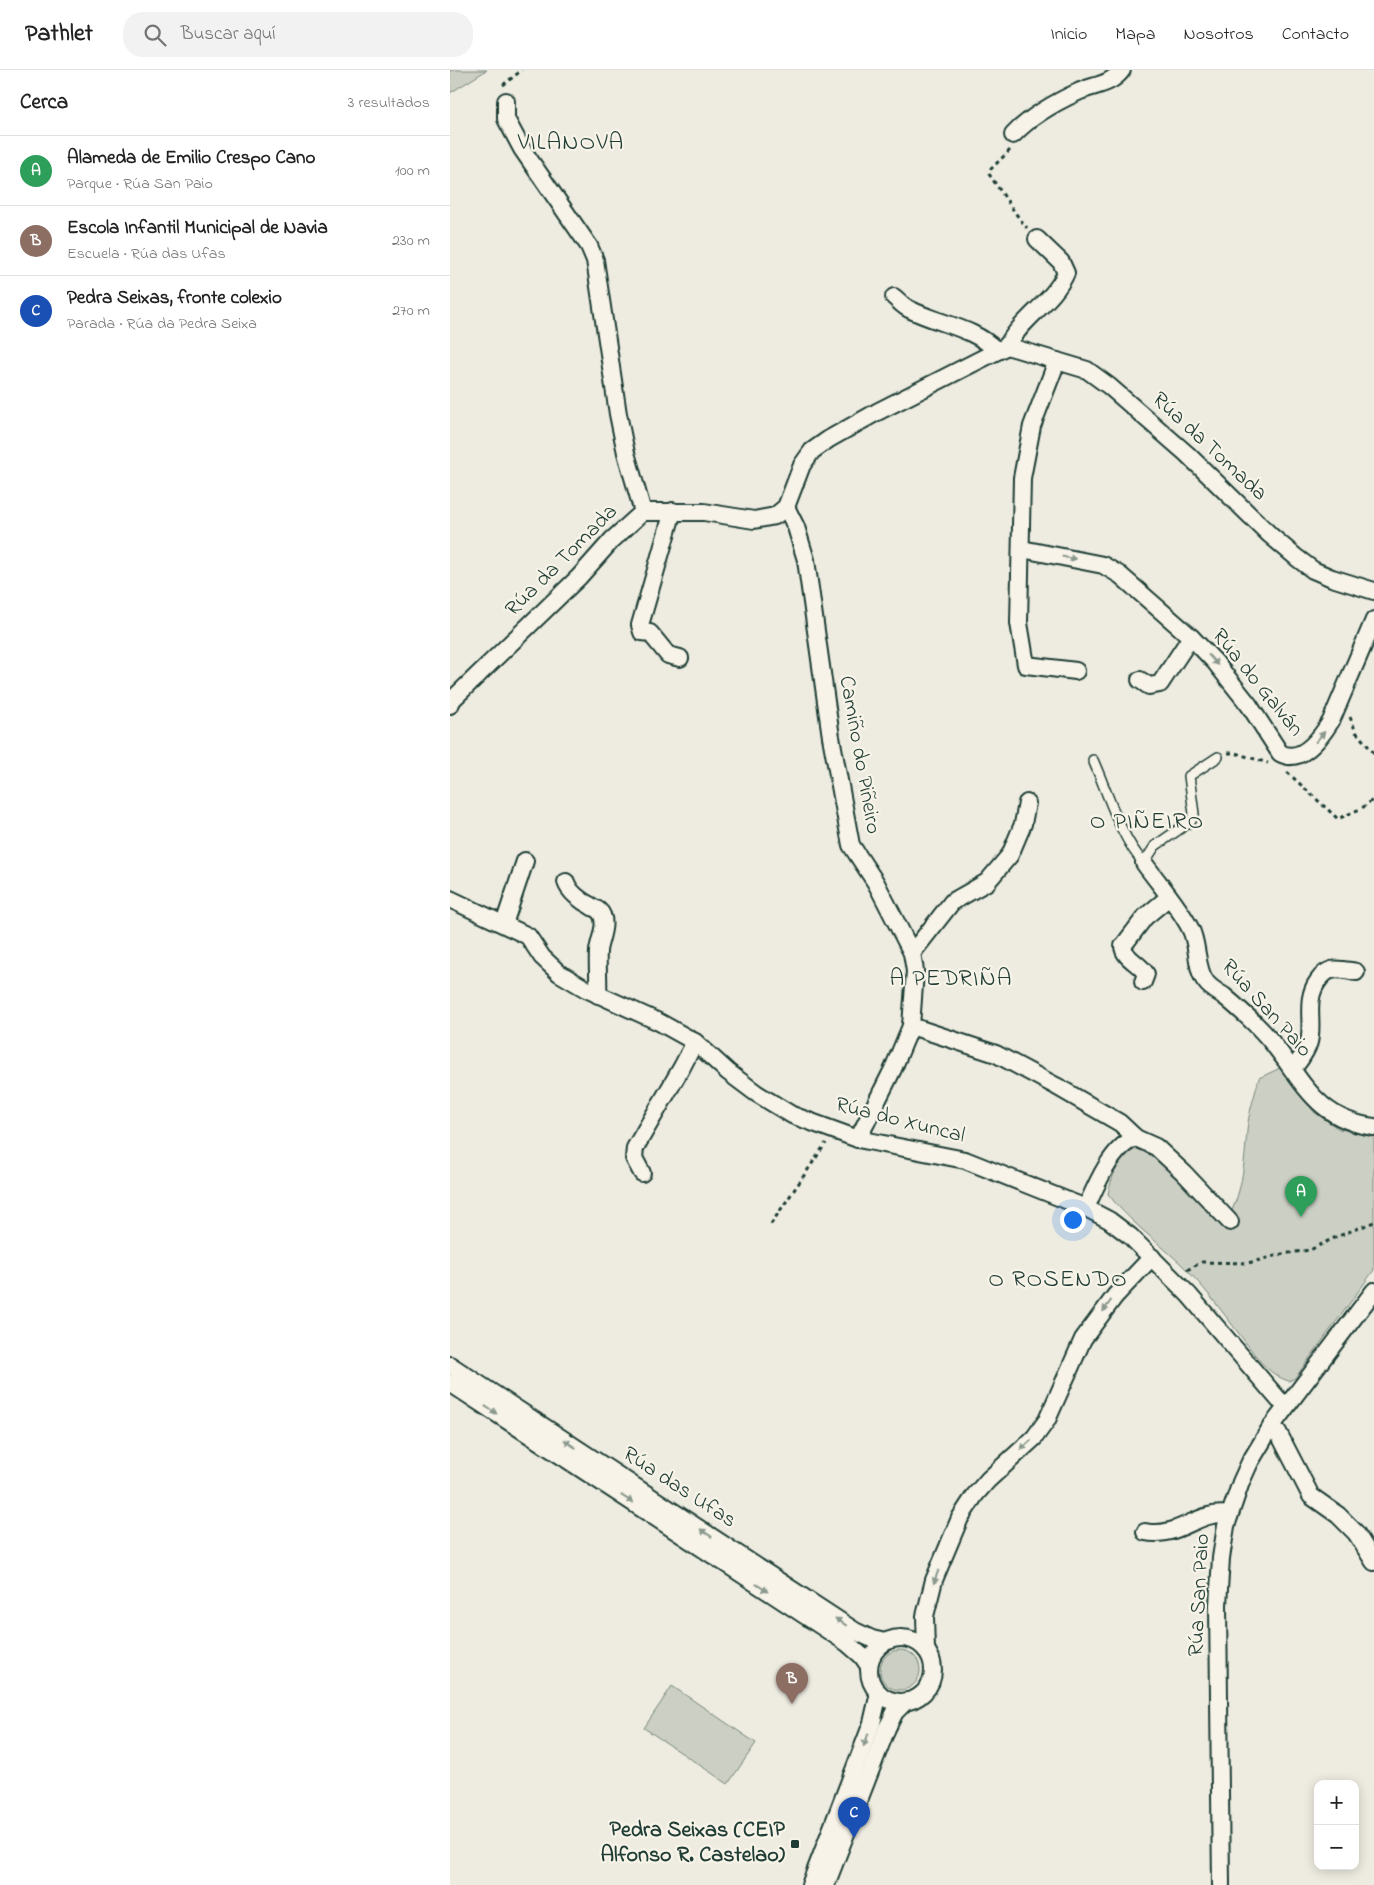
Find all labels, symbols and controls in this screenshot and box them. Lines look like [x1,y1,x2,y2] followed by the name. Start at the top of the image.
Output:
[123,12,473,57] search box
[25,17,93,52] text: Pathlet
[141,21,169,49] icon: search
[181,21,276,48] text: Buscar aquí
[1050,22,1087,48] text: Inicio
[1115,22,1156,48] text: Mapa
[1184,22,1254,48] text: Nosotros
[1282,22,1349,48] text: Contacto
[20,88,68,118] text: Cerca
[348,91,430,115] text: 3 resultados
[517,126,624,161] district label: VILANOVA
[67,145,315,172] text: Alameda de Emilio Crespo Cano
[31,159,41,183] text: A
[395,159,430,183] text: 100 m
[67,172,213,196] text: Parque · Rúa San Paio
[67,215,328,242] text: Escola Infantil Municipal de Navia
[31,229,41,253] text: B
[392,229,430,253] text: 230 m
[67,242,226,266] text: Escuela · Rúa das Ufas
[67,285,282,312] text: Pedra Seixas, fronte colexio
[32,299,40,323] text: C
[392,299,430,323] text: 270 m
[67,312,257,336] text: Parada · Rúa da Pedra Seixa
[1144,385,1274,509] street label: Rúa da Tomada
[498,497,626,625] street label: Rúa da Tomada
[1062,555,1078,563] one-way arrow
[1203,622,1311,744] street label: Rúa do Galván
[1207,653,1219,665] one-way arrow
[829,673,889,837] street label: Camiño do Piñeiro
[1314,730,1325,743] one-way arrow
[1090,805,1204,840] district label: O PIÑEIRO
[1213,953,1319,1065] street label: Rúa San Paio
[890,962,1012,997] district label: A PEDRIÑA
[832,1089,968,1153] street label: Rúa do Xuncal
[1285,1176,1317,1217] pin: A
[1060,1207,1086,1233] your location
[988,1263,1128,1298] district label: O ROSENDO
[1102,1299,1112,1313] one-way arrow
[484,1405,497,1414] one-way arrow
[563,1439,577,1449] one-way arrow
[616,1439,742,1537] street label: Rúa das Ufas
[1020,1439,1032,1451] one-way arrow
[620,1494,633,1504] one-way arrow
[699,1528,712,1538] one-way arrow
[1181,1533,1219,1657] street label: Rúa San Paio
[932,1570,940,1585] one-way arrow
[756,1583,769,1593] one-way arrow
[835,1617,848,1627] one-way arrow
[776,1663,808,1704] pin: B
[862,1733,870,1748] one-way arrow
[1314,1780,1359,1870] map controls
[1314,1780,1359,1825] button: +
[838,1797,870,1838] pin: C
[600,1815,786,1872] place label: Pedra Seixas (CEIP Alfonso R. Castelao)
[1314,1825,1359,1870] button: −
[789,1838,801,1850] marker: Pedra Seixas (CEIP Alfonso R. Castelao)

